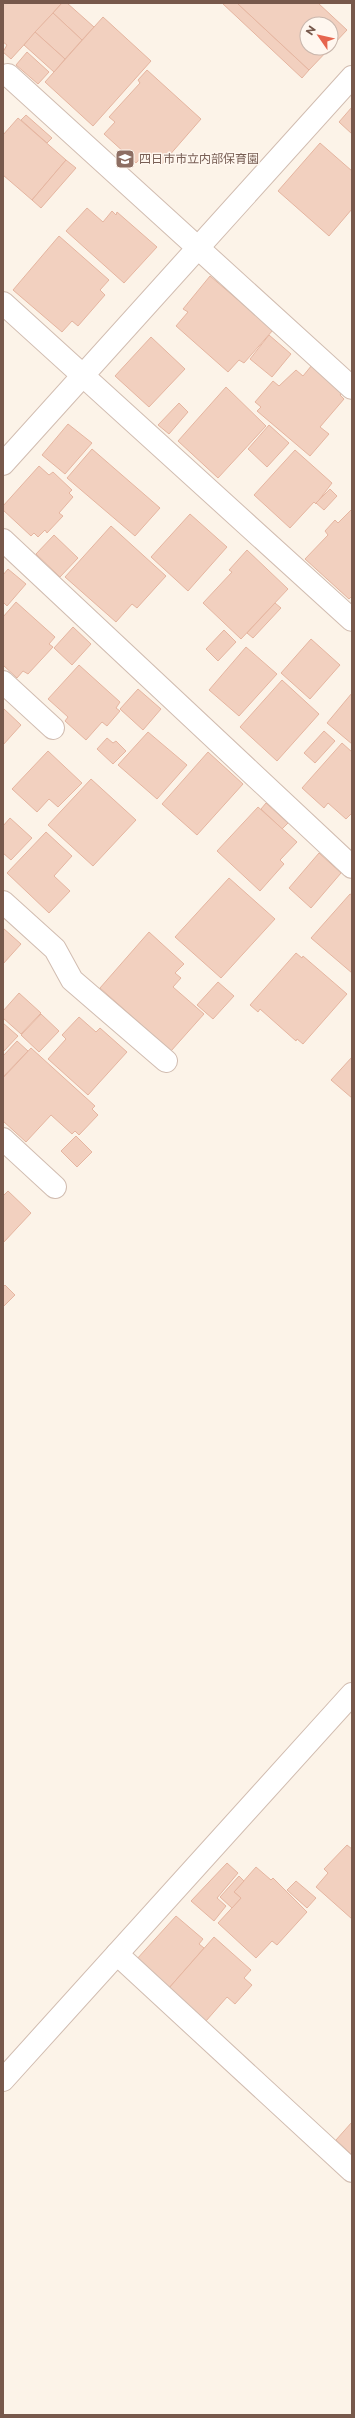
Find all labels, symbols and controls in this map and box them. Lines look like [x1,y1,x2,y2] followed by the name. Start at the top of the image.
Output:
[299,16,339,56] north arrow
[302,23,319,38] text: N
[114,148,136,170] school or university icon: 四日市市立内部保育園
[139,151,259,166] place label: 四日市市立内部保育園

